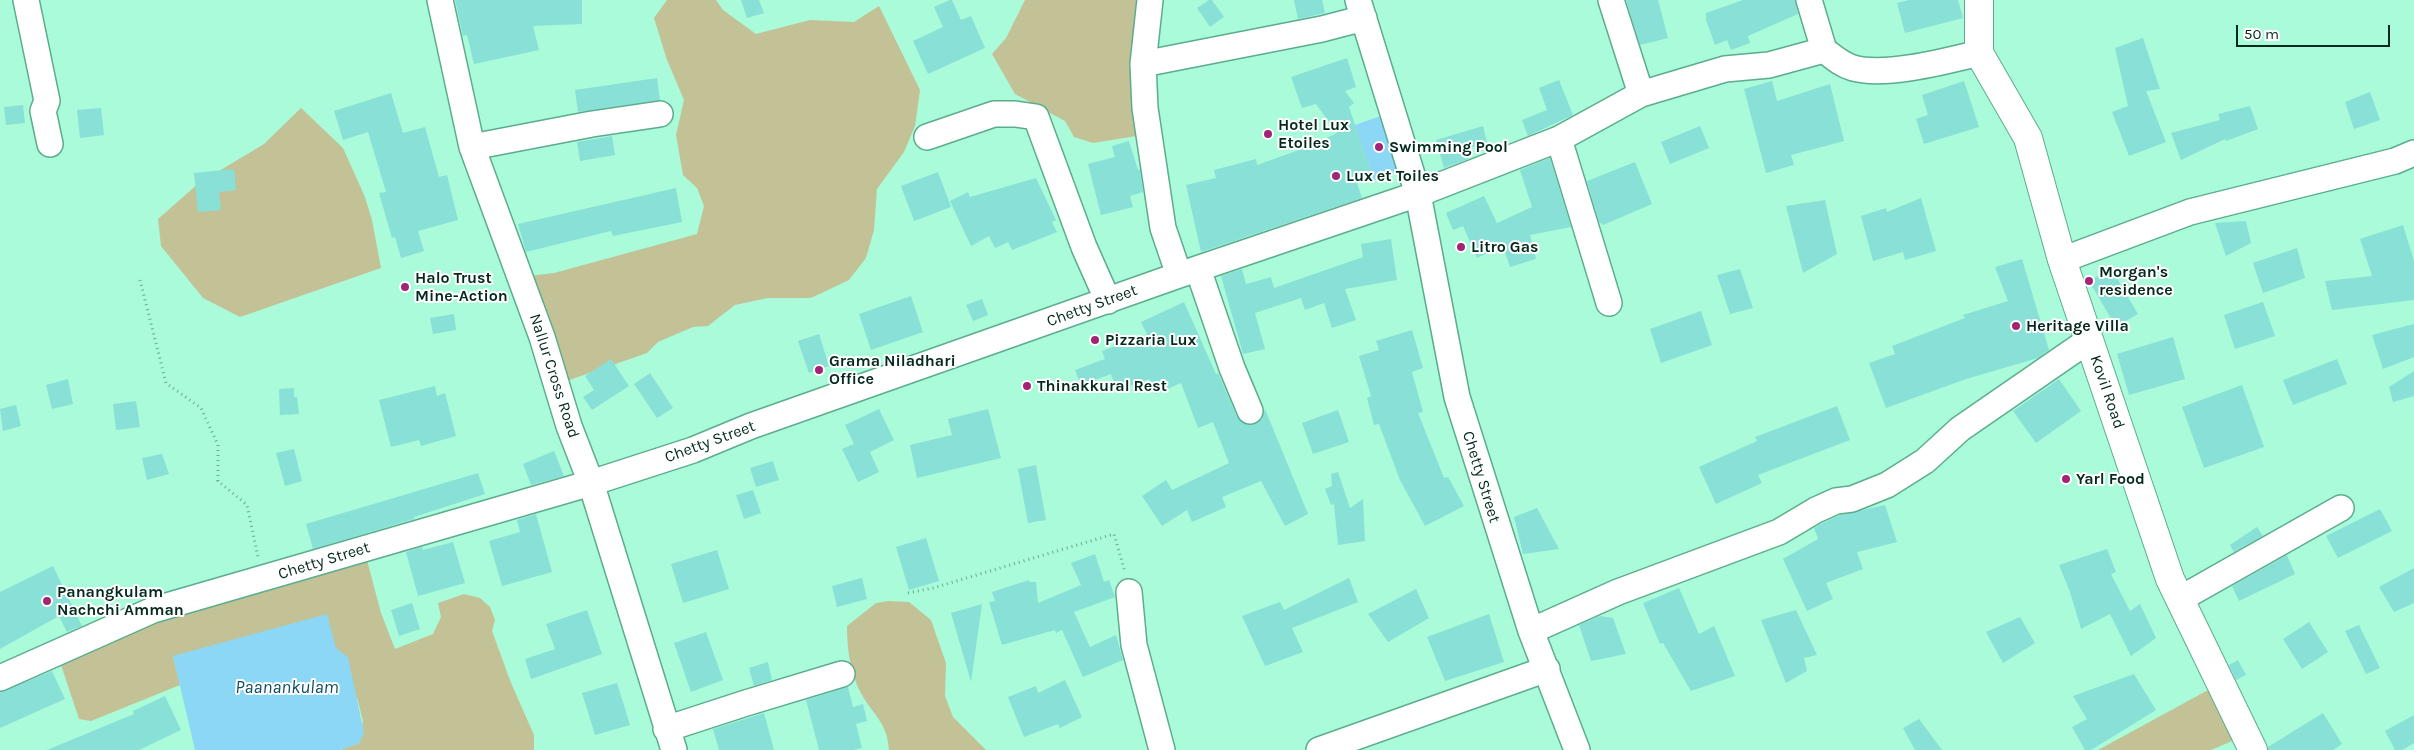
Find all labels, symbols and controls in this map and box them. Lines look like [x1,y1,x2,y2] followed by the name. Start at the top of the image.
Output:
[2239,15,2393,47] scale bar
[2244,25,2279,43] text: 50 m
[1278,115,1349,153] place label: Hotel Lux Etoiles
[1262,128,1274,140] marker: Hotel Lux Etoiles
[1389,137,1508,157] place label: Swimming Pool
[1373,141,1385,153] marker: Swimming Pool
[1346,166,1439,186] place label: Lux et Toiles
[1330,170,1342,182] marker: Lux et Toiles
[1471,237,1538,257] place label: Litro Gas
[1455,241,1467,253] marker: Litro Gas
[2099,262,2173,300] place label: Morgan's residence
[415,268,508,306] place label: Halo Trust Mine-Action
[2083,275,2095,287] marker: Morgan's residence
[399,281,411,293] marker: Halo Trust Mine-Action
[1044,281,1140,331] street label: Chetty Street
[525,311,583,441] street label: Nallur Cross Road
[2026,316,2129,336] place label: Heritage Villa
[2010,320,2022,332] marker: Heritage Villa
[1105,330,1196,350] place label: Pizzaria Lux
[1089,334,1101,346] marker: Pizzaria Lux
[829,351,956,389] place label: Grama Niladhari Office
[2085,353,2129,431] street label: Kovil Road
[813,364,825,376] marker: Grama Niladhari Office
[1037,376,1167,396] place label: Thinakkural Rest
[1021,380,1033,392] marker: Thinakkural Rest
[662,417,758,467] street label: Chetty Street
[1458,429,1504,525] street label: Chetty Street
[2076,469,2145,489] place label: Yarl Food
[2060,473,2072,485] marker: Yarl Food
[276,538,372,584] street label: Chetty Street
[57,582,184,620] place label: Panangkulam Nachchi Amman
[41,595,53,607] marker: Panangkulam Nachchi Amman
[235,677,339,699] water label: Paanankulam

